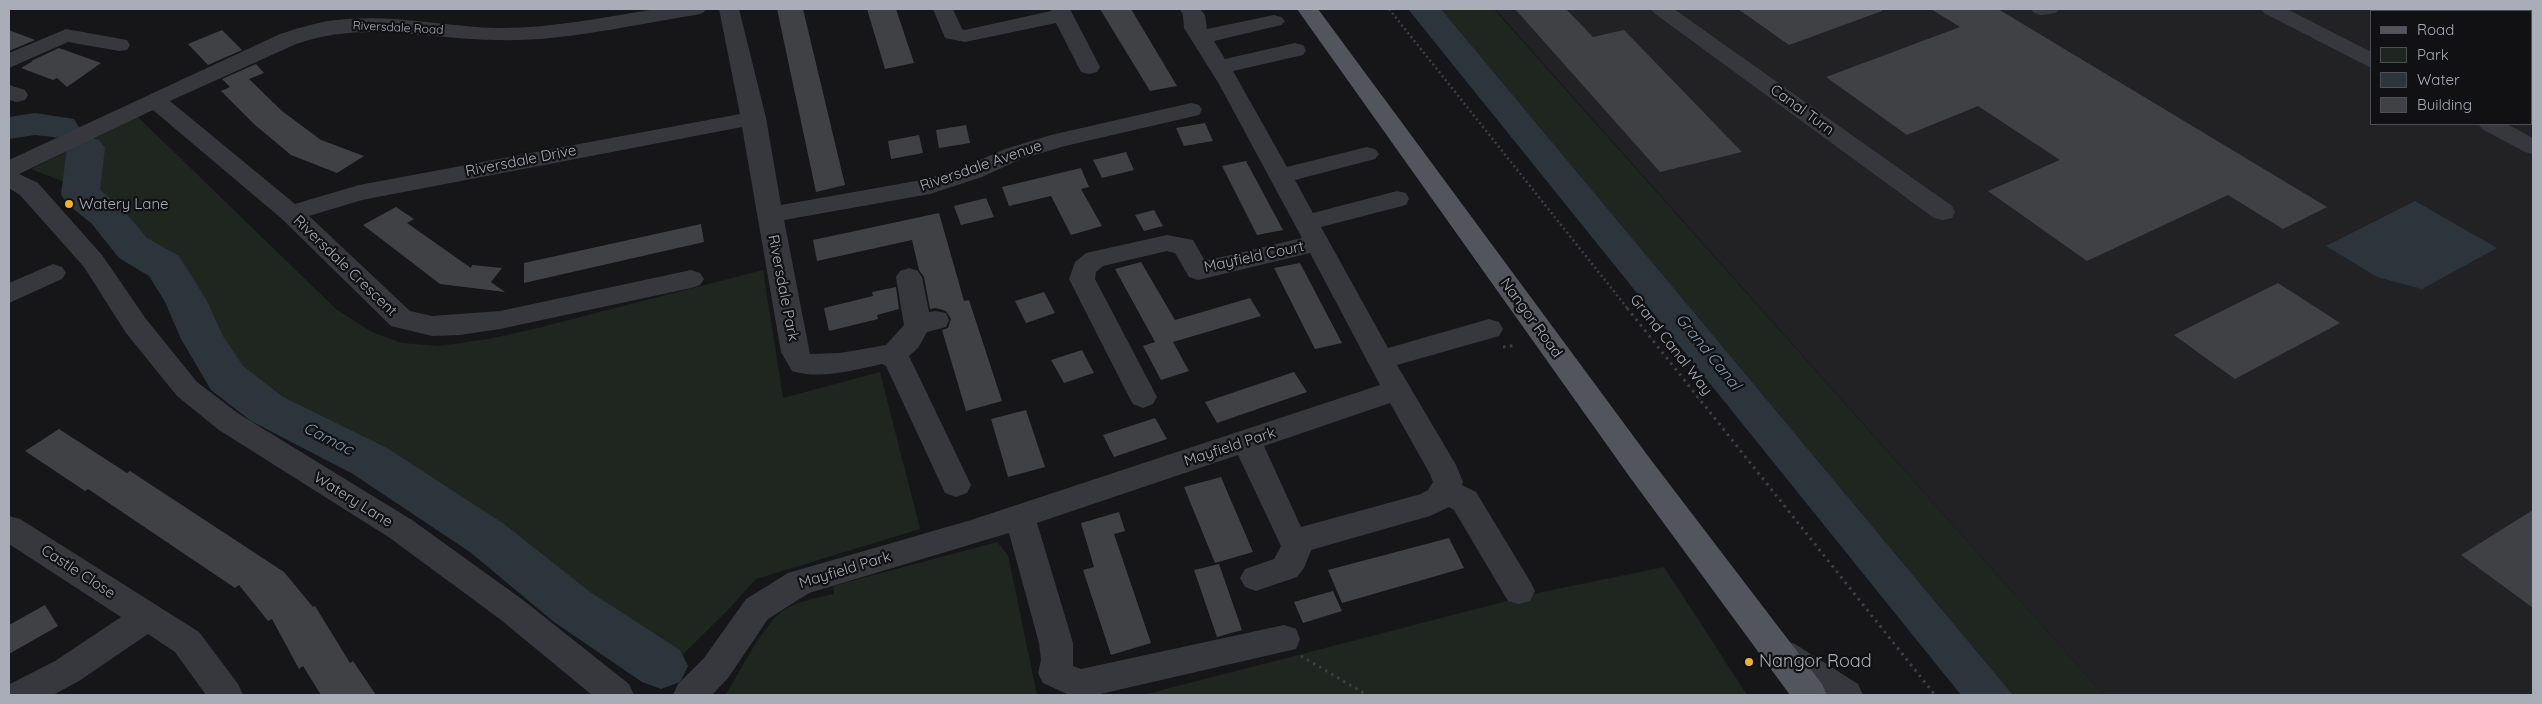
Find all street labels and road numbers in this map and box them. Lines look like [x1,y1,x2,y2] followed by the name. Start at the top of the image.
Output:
[352,18,444,38] street label: Riversdale Road
[1767,81,1837,139] street label: Canal Turn
[918,137,1044,195] street label: Riversdale Avenue
[464,141,578,181] street label: Riversdale Drive
[289,212,401,320] street label: Riversdale Crescent
[764,233,802,343] street label: Riversdale Park
[1202,238,1306,276] street label: Mayfield Court
[1496,275,1566,361] street label: Nangor Road
[1626,291,1716,399] street label: Grand Canal Way
[1182,424,1278,470] street label: Mayfield Park
[310,469,396,531] street label: Watery Lane
[38,541,118,603] street label: Castle Close
[797,547,893,593] street label: Mayfield Park

